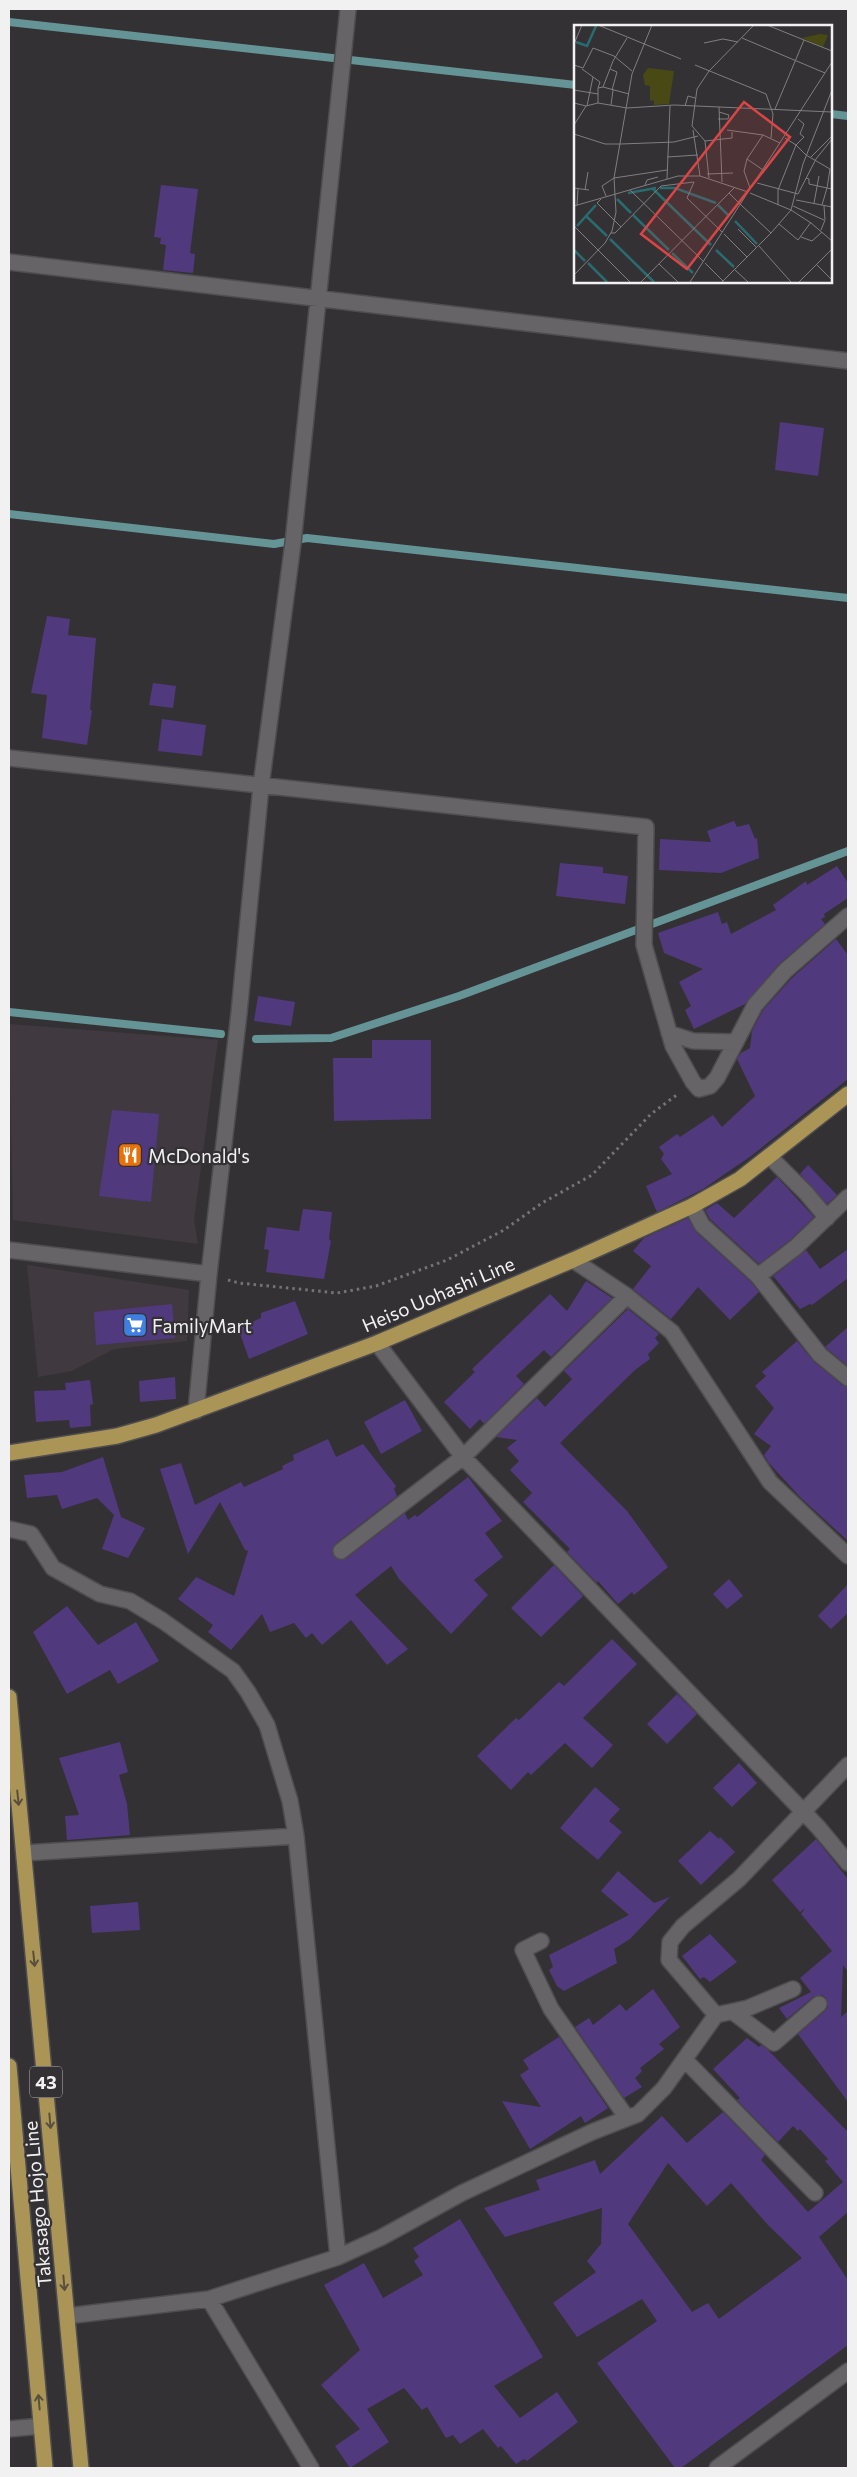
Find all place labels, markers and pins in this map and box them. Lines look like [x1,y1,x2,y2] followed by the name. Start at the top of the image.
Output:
[117,1142,143,1168] restaurant icon: McDonald's
[148,1144,250,1167] place label: McDonald's
[122,1312,148,1338] supermarket icon: FamilyMart
[152,1314,252,1337] place label: FamilyMart

